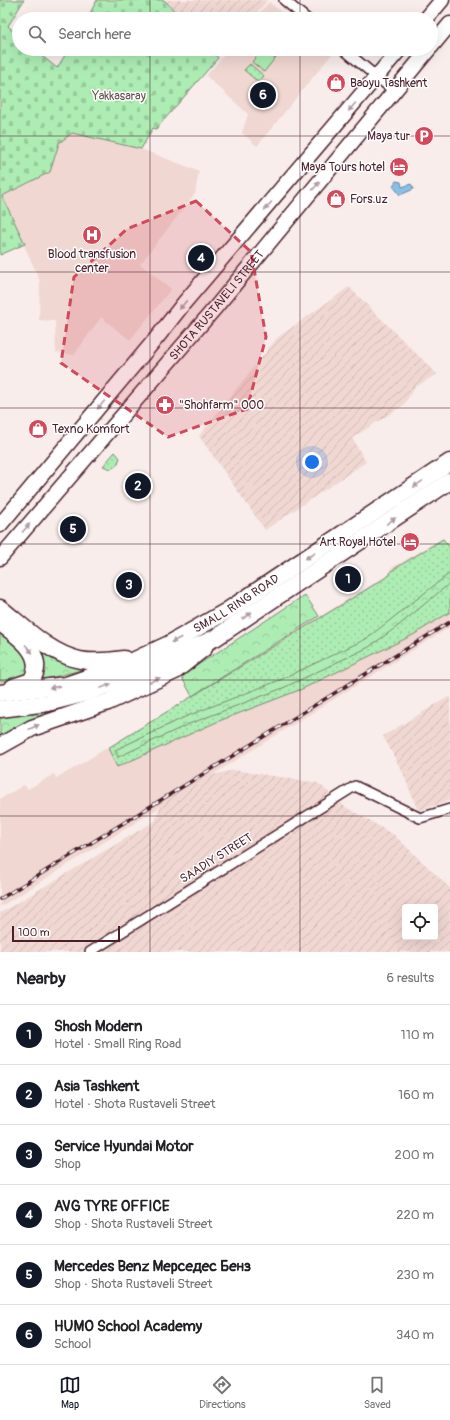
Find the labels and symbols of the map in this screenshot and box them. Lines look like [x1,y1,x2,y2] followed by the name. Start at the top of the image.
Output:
[325,72,347,94] shop icon: Baoyu Tashkent
[350,76,427,91] place label: Baoyu Tashkent
[250,80,276,110] pin: 6
[91,89,146,104] park label: Yakkasaray
[347,102,356,112] one-way arrow
[413,125,435,147] parking icon: Maya tur
[367,129,411,144] place label: Maya tur
[388,156,410,178] hotel icon: Maya Tours hotel
[301,160,385,175] place label: Maya Tours hotel
[312,181,321,191] one-way arrow
[325,188,347,210] shop icon: Fors.uz
[350,192,388,207] place label: Fors.uz
[263,201,272,212] one-way arrow
[81,224,103,246] hospital icon: Blood transfusion center
[188,243,214,273] pin: 4
[48,247,136,276] place label: Blood transfusion center
[166,247,268,364] street label: SHOTA RUSTAVELI STREET
[179,299,187,310] one-way arrow
[154,394,176,416] pharmacy icon: "Shohfarm" OOO
[179,398,264,413] place label: "Shohfarm" OOO
[96,400,105,411] one-way arrow
[27,418,49,440] shop icon: Texno Komfort
[52,422,130,437] place label: Texno Komfort
[302,452,322,472] your location
[125,471,151,501] pin: 2
[412,480,423,487] one-way arrow
[60,514,86,544] pin: 5
[386,517,396,525] one-way arrow
[21,523,30,533] one-way arrow
[399,531,421,553] hotel icon: Art Royal Hotel
[319,535,396,550] place label: Art Royal Hotel
[305,552,315,560] one-way arrow
[335,564,361,594] pin: 1
[116,570,142,600] pin: 3
[191,571,283,637] street label: SMALL RING ROAD
[242,612,253,619] one-way arrow
[170,637,182,644] one-way arrow
[25,643,34,654] one-way arrow
[150,677,162,683] one-way arrow
[101,683,113,689] one-way arrow
[49,684,61,690] one-way arrow
[29,724,41,730] one-way arrow
[177,830,256,887] street label: SAADIY STREET
[12,924,120,943] scale bar

